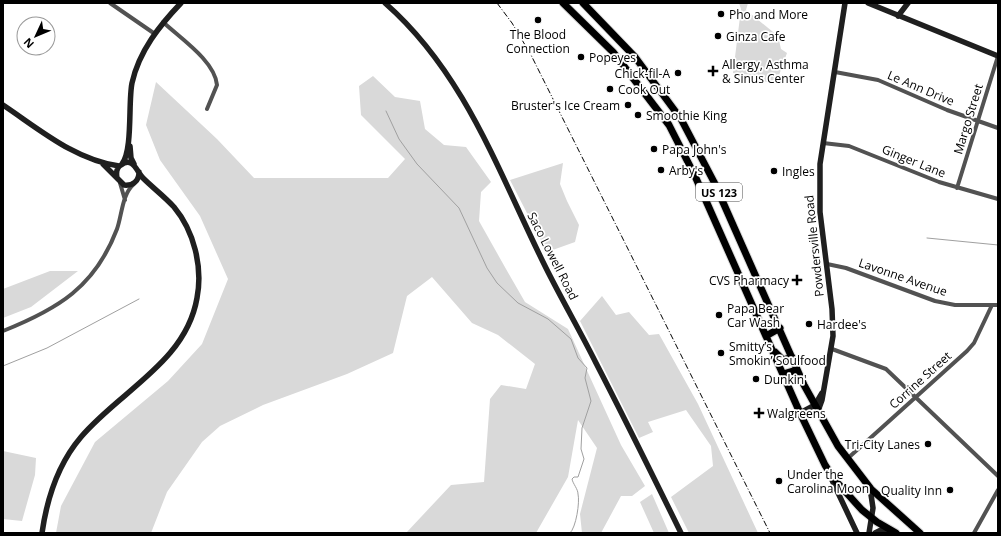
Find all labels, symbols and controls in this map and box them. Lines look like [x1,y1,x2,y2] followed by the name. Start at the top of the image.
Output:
[729,6,808,23] place label: Pho and More
[716,9,726,19] marker: Pho and More
[533,15,543,25] marker: The Blood Connection
[16,16,56,56] north arrow
[506,26,570,57] place label: The Blood Connection
[726,28,786,45] place label: Ginza Cafe
[713,31,723,41] marker: Ginza Cafe
[20,35,37,52] text: N
[589,49,636,66] place label: Popeyes
[576,52,586,62] marker: Popeyes
[722,56,809,87] place label: Allergy, Asthma & Sinus Center
[615,65,670,82] place label: Chick-fil-A
[707,65,719,77] marker: Allergy, Asthma & Sinus Center
[885,66,957,110] street label: Le Ann Drive
[673,68,683,78] marker: Chick-fil-A
[618,81,670,98] place label: Cook Out
[949,82,987,156] street label: Margo Street
[605,84,615,94] marker: Cook Out
[511,97,620,114] place label: Bruster's Ice Cream
[623,100,633,110] marker: Bruster's Ice Cream
[646,107,727,124] place label: Smoothie King
[633,110,643,120] marker: Smoothie King
[880,140,949,182] street label: Ginger Lane
[662,141,727,158] place label: Papa John's
[649,144,659,154] marker: Papa John's
[669,162,703,179] place label: Arby's
[782,163,815,180] place label: Ingles
[656,165,666,175] marker: Arby's
[769,166,779,176] marker: Ingles
[696,183,742,201] road number: US 123
[800,194,828,298] street label: Powdersville Road
[523,209,583,303] street label: Saco Lowell Road
[857,254,950,300] street label: Lavonne Avenue
[709,272,790,289] place label: CVS Pharmacy
[792,275,802,285] marker: CVS Pharmacy
[727,300,784,331] place label: Papa Bear Car Wash
[714,310,724,320] marker: Papa Bear Car Wash
[817,316,867,333] place label: Hardee's
[804,319,814,329] marker: Hardee's
[729,338,826,369] place label: Smitty’s Smokin’ Soulfood
[885,347,955,413] street label: Corrine Street
[716,348,726,358] marker: Smitty’s Smokin’ Soulfood
[764,371,807,388] place label: Dunkin'
[751,374,761,384] marker: Dunkin'
[767,405,826,422] place label: Walgreens
[754,408,764,418] marker: Walgreens
[845,436,920,453] place label: Tri-City Lanes
[923,439,933,449] marker: Tri-City Lanes
[787,466,869,497] place label: Under the Carolina Moon
[774,476,784,486] marker: Under the Carolina Moon
[881,482,942,499] place label: Quality Inn
[945,485,955,495] marker: Quality Inn

